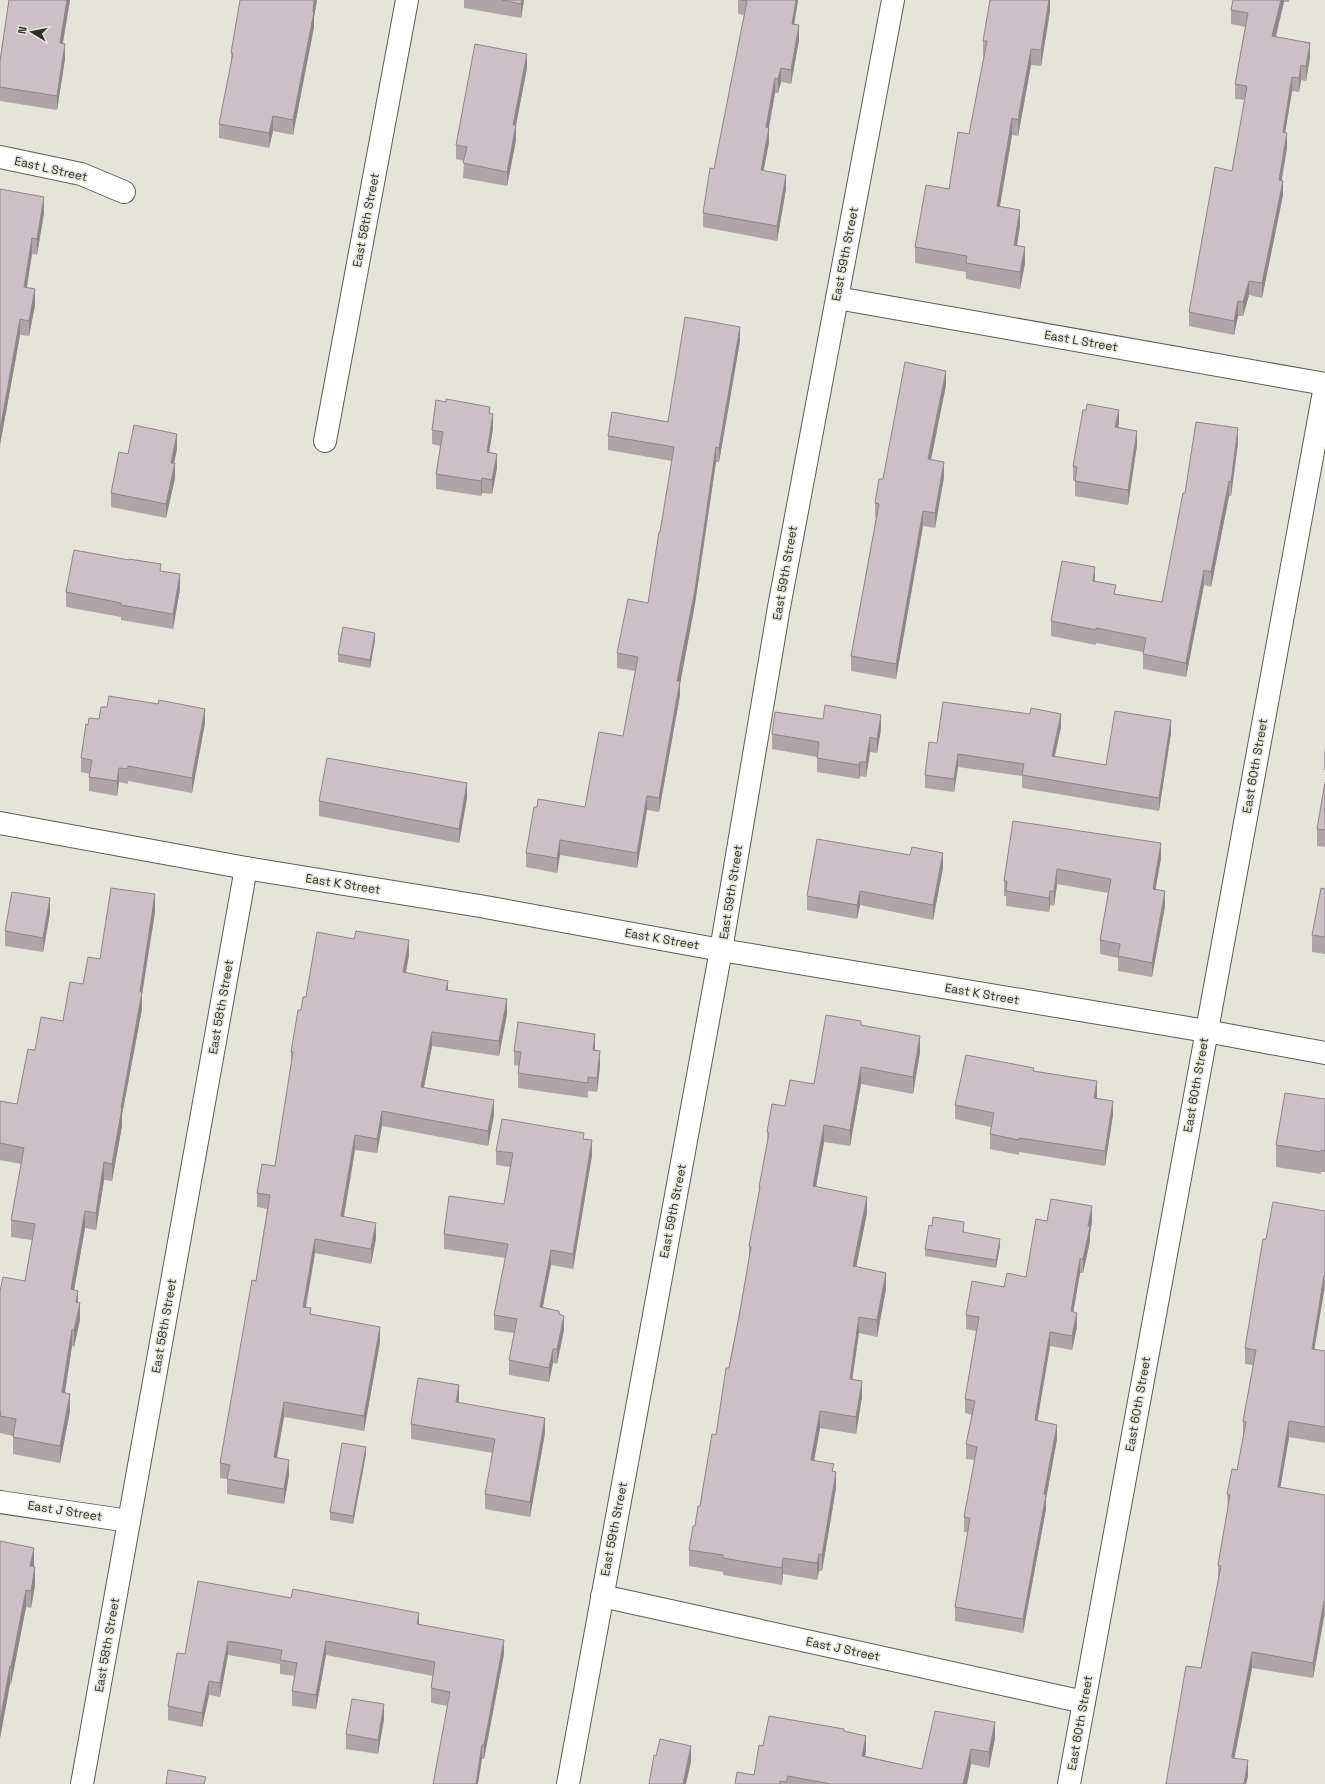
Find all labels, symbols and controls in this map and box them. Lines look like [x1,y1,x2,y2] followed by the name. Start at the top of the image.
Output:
[12,12,52,52] north arrow
[15,25,30,35] text: N
[13,153,89,185] street label: East L Street
[349,172,383,268] street label: East 58th Street
[828,206,862,302] street label: East 59th Street
[1043,327,1119,355] street label: East L Street
[769,525,801,621] street label: East 59th Street
[1239,717,1271,815] street label: East 60th Street
[716,844,746,940] street label: East 59th Street
[304,870,382,898] street label: East K Street
[623,925,701,953] street label: East K Street
[205,958,237,1056] street label: East 58th Street
[943,980,1021,1008] street label: East K Street
[1180,1036,1212,1134] street label: East 60th Street
[656,1163,690,1259] street label: East 59th Street
[148,1277,180,1375] street label: East 58th Street
[1122,1355,1154,1453] street label: East 60th Street
[597,1481,631,1577] street label: East 59th Street
[27,1497,103,1525] street label: East J Street
[91,1596,123,1694] street label: East 58th Street
[805,1633,881,1665] street label: East J Street
[1064,1674,1096,1772] street label: East 60th Street

